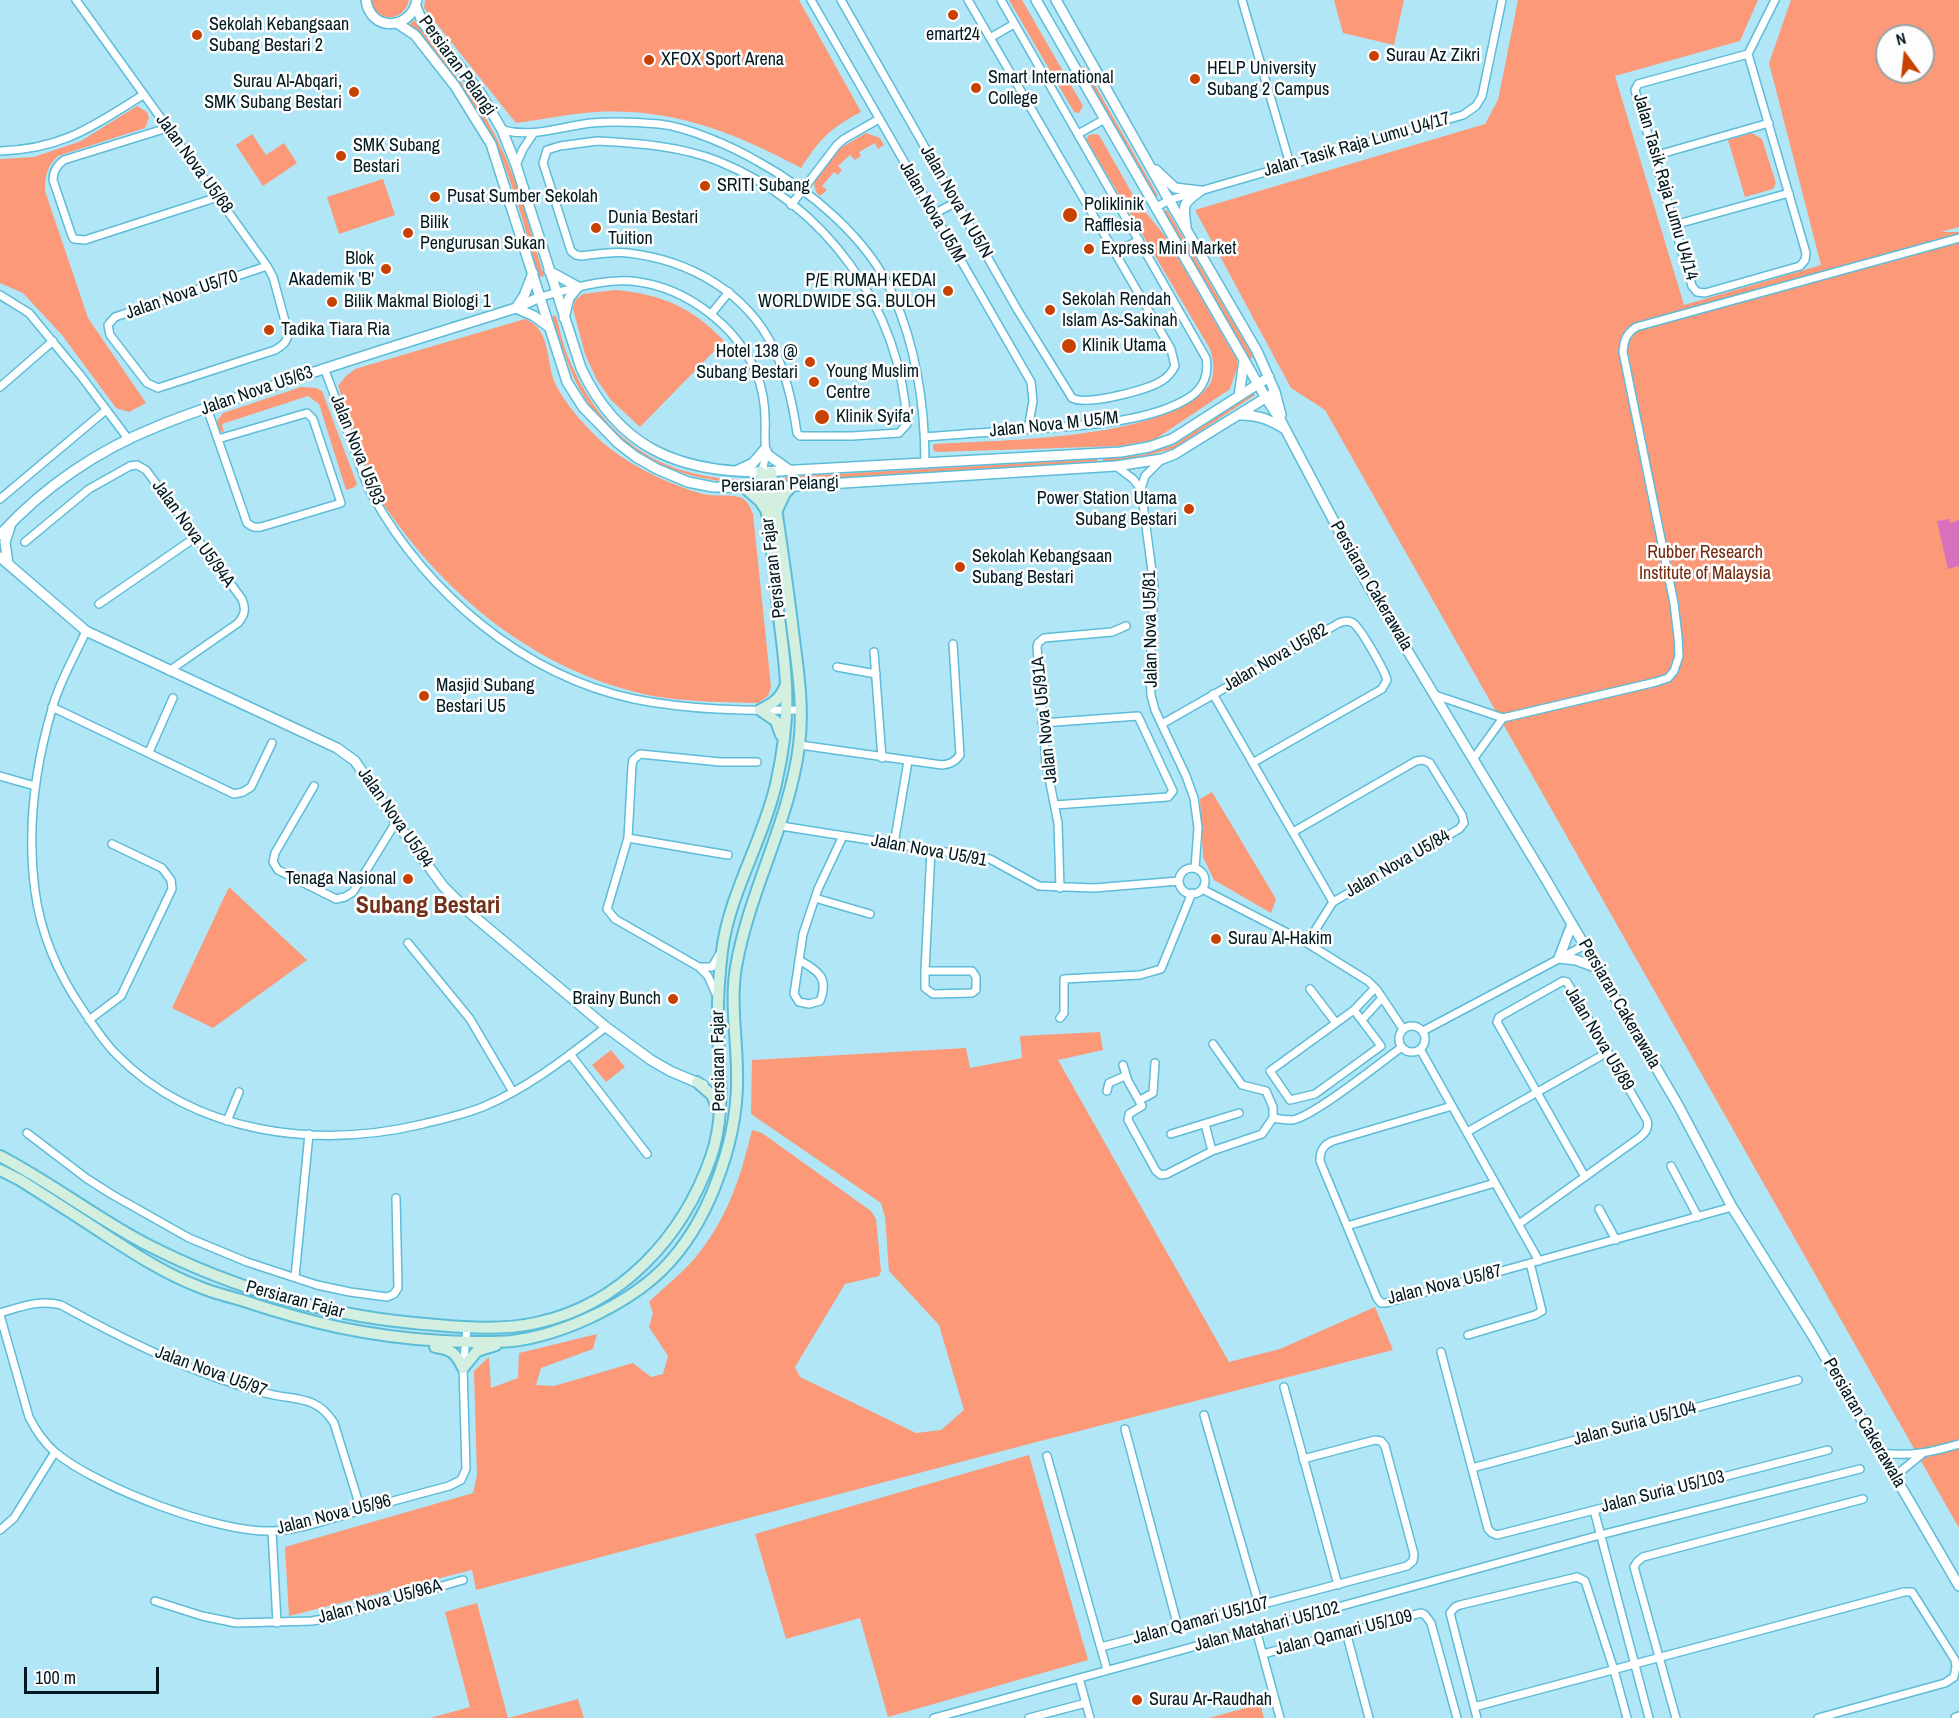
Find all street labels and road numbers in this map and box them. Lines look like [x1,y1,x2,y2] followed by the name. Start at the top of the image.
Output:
[414,12,500,120] street label: Persiaran Pelangi
[1628,91,1702,283] street label: Jalan Tasik Raja Lumu U4/14
[1261,108,1453,182] street label: Jalan Tasik Raja Lumu U4/17
[151,110,237,218] street label: Jalan Nova U5/68
[915,142,997,262] street label: Jalan Nova N U5/N
[894,158,970,266] street label: Jalan Nova U5/M
[123,266,241,324] street label: Jalan Nova U5/70
[198,362,316,420] street label: Jalan Nova U5/63
[325,392,389,508] street label: Jalan Nova U5/93
[988,407,1120,443] street label: Jalan Nova M U5/M
[721,472,839,498] street label: Persiaran Pelangi
[147,476,239,592] street label: Jalan Nova U5/94A
[757,517,791,619] street label: Persiaran Fajar
[1325,517,1417,655] street label: Persiaran Cakerawala
[1139,570,1163,688] street label: Jalan Nova U5/81
[1220,619,1332,697] street label: Jalan Nova U5/82
[1028,656,1062,784] street label: Jalan Nova U5/91A
[353,764,437,872] street label: Jalan Nova U5/94
[1342,825,1454,903] street label: Jalan Nova U5/84
[869,830,989,872] street label: Jalan Nova U5/91
[1573,935,1665,1073] street label: Persiaran Cakerawala
[1560,983,1638,1095] street label: Jalan Nova U5/89
[707,1010,731,1112] street label: Persiaran Fajar
[1385,1260,1505,1310] street label: Jalan Nova U5/87
[243,1276,347,1324] street label: Persiaran Fajar
[152,1342,270,1402] street label: Jalan Nova U5/97
[1818,1354,1910,1492] street label: Persiaran Cakerawala
[1571,1397,1699,1451] street label: Jalan Suria U5/104
[1599,1466,1727,1518] street label: Jalan Suria U5/103
[274,1490,394,1540] street label: Jalan Nova U5/96
[316,1575,444,1629] street label: Jalan Nova U5/96A
[1130,1592,1272,1650] street label: Jalan Qamari U5/107
[1192,1597,1342,1657] street label: Jalan Matahari U5/102
[1273,1606,1415,1660] street label: Jalan Qamari U5/109

